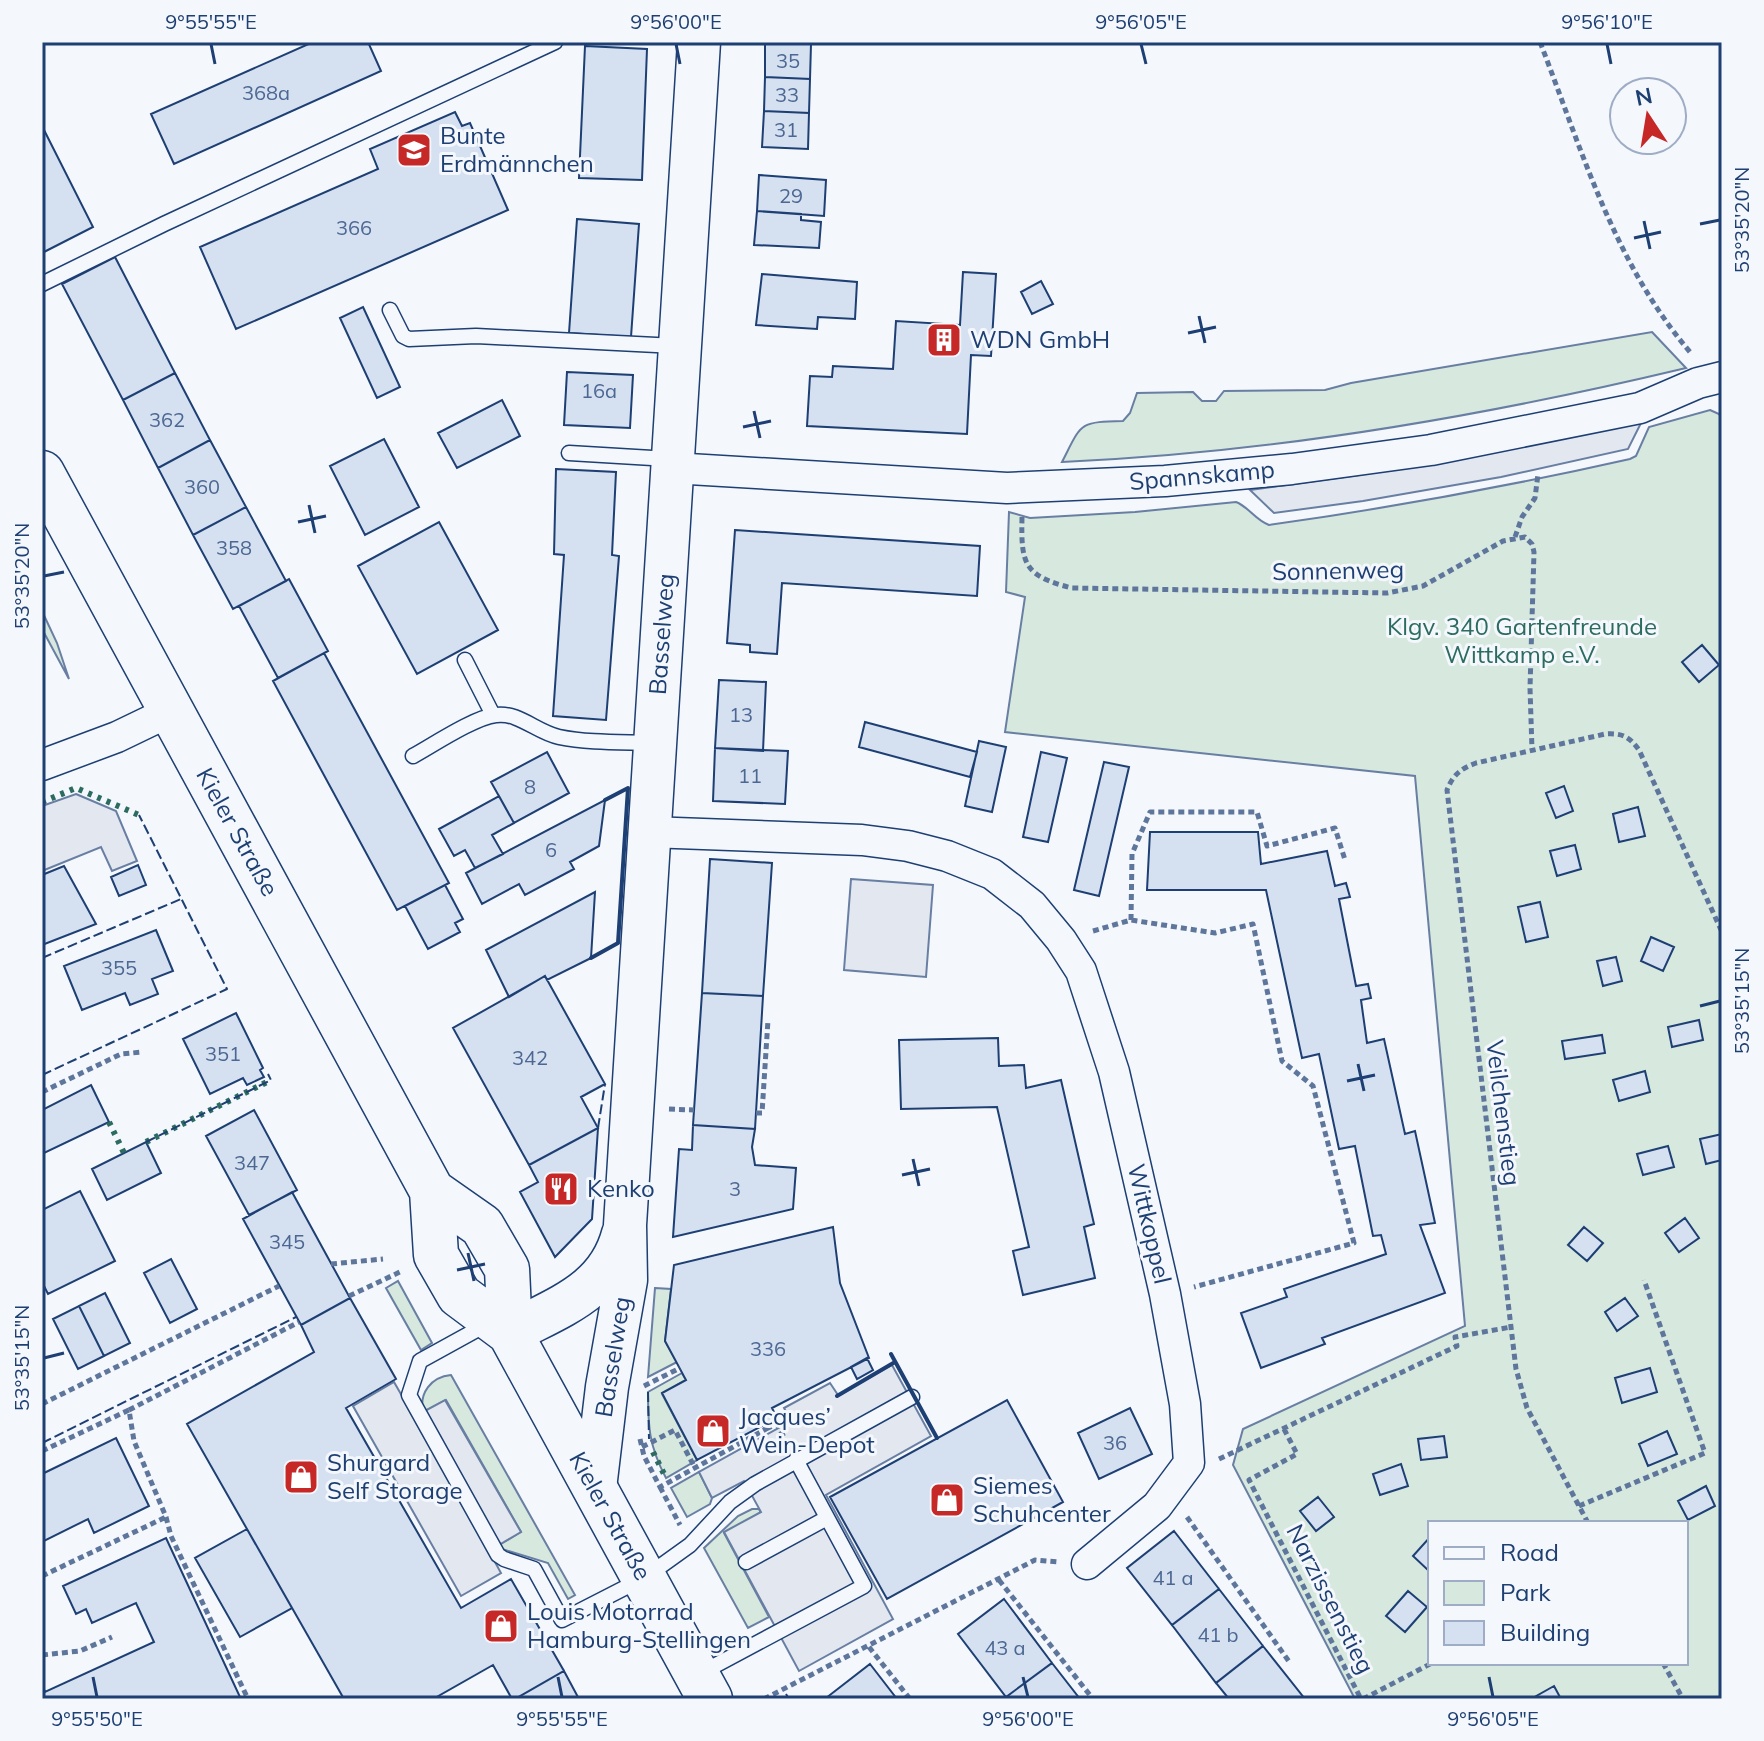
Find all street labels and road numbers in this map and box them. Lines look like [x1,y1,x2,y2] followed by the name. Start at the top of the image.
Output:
[1128,454,1276,496] street label: Spannskamp
[1272,554,1404,586] street label: Sonnenweg
[642,572,680,696] street label: Basselweg
[190,762,285,901] street label: Kieler Straße
[1480,1038,1528,1187] street label: Veilchenstieg
[1122,1161,1178,1287] street label: Wittkoppel
[588,1294,636,1419] street label: Basselweg
[563,1446,658,1585] street label: Kieler Straße
[1280,1519,1381,1678] street label: Narzissenstieg

